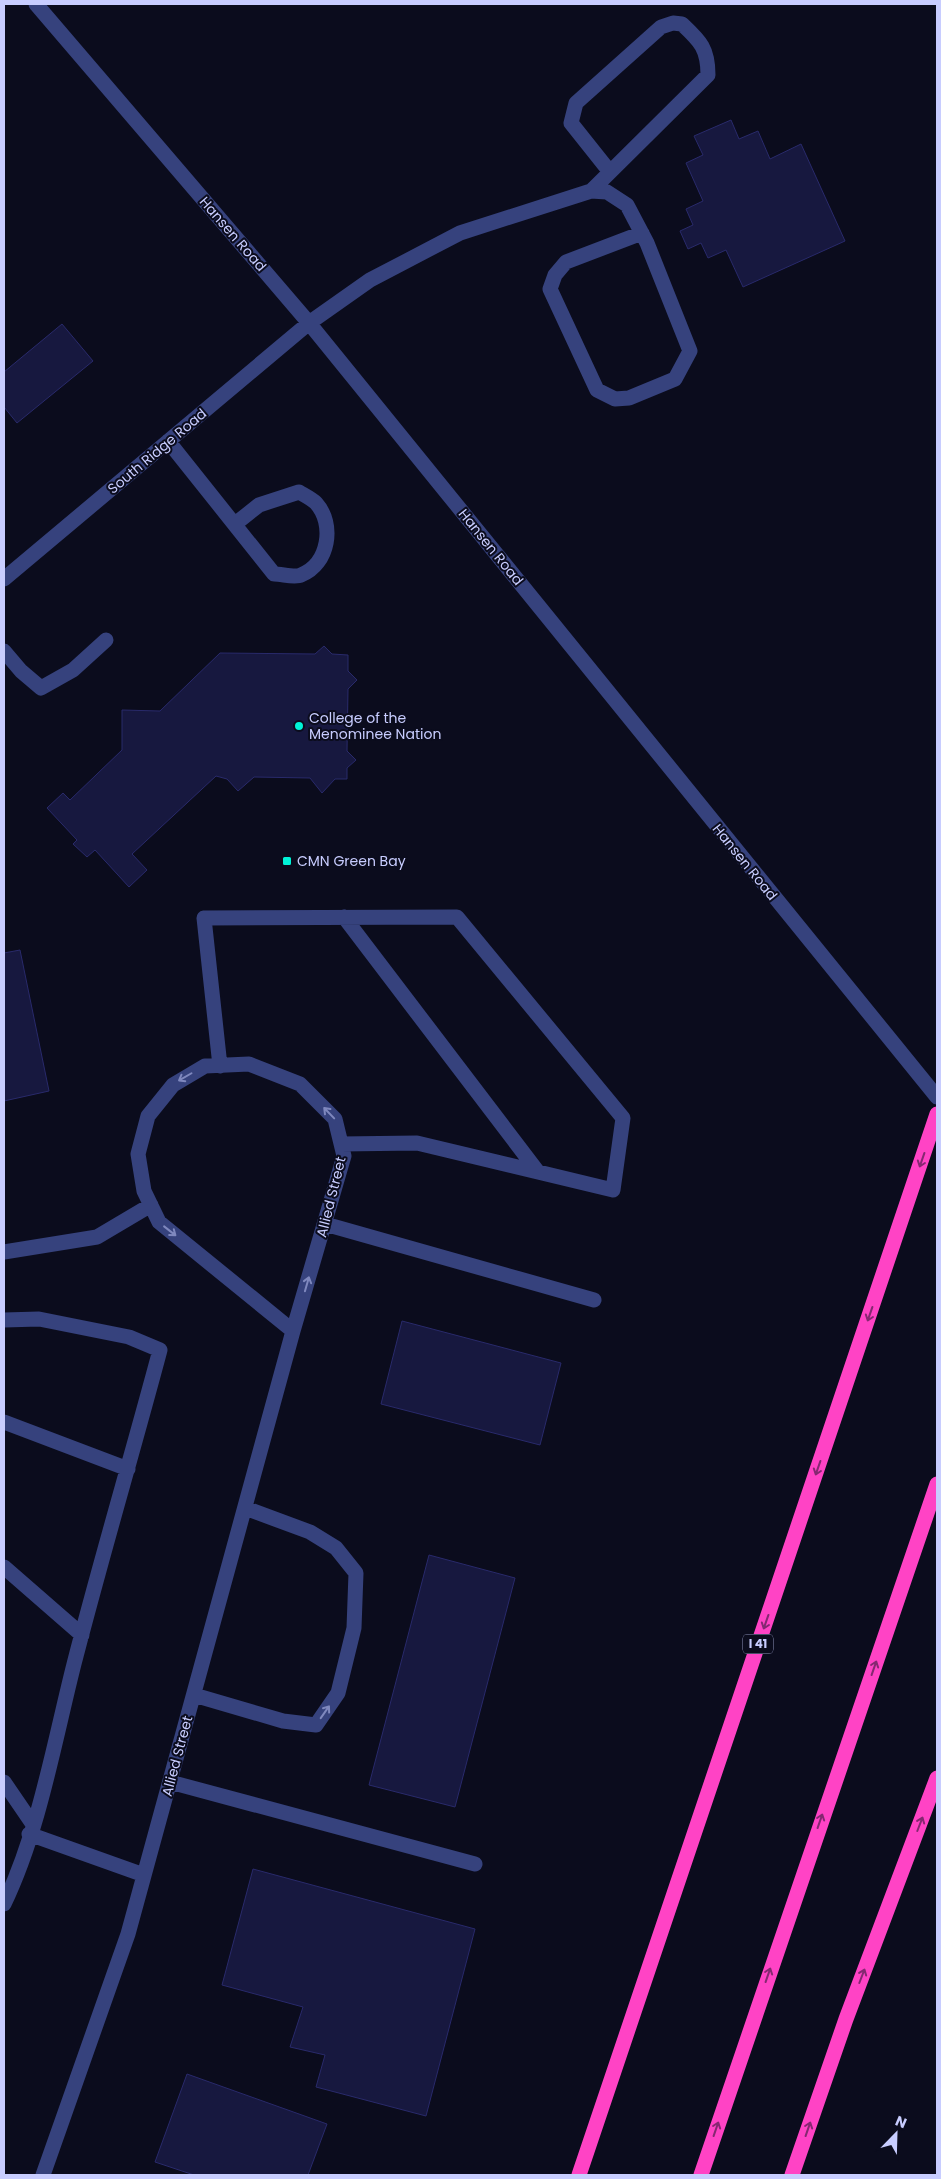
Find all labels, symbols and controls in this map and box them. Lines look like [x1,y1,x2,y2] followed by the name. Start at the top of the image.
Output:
[195,192,271,276] street label: Hansen Road
[103,404,211,498] street label: South Ridge Road
[454,504,528,590] street label: Hansen Road
[309,708,441,744] place label: College of the Menominee Nation
[293,720,305,732] marker: College of the Menominee Nation
[708,819,782,905] street label: Hansen Road
[297,851,406,871] place label: CMN Green Bay
[281,855,293,867] marker: CMN Green Bay
[179,1073,193,1083] one-way arrow
[323,1107,335,1119] one-way arrow
[916,1152,926,1168] one-way arrow
[311,1154,351,1240] street label: Allied Street
[163,1226,176,1237] one-way arrow
[302,1276,312,1292] one-way arrow
[865,1306,874,1321] one-way arrow
[813,1459,822,1475] one-way arrow
[761,1613,770,1629] one-way arrow
[743,1635,773,1654] road number: I 41
[869,1660,879,1676] one-way arrow
[320,1706,330,1720] one-way arrow
[157,1713,197,1799] street label: Allied Street
[816,1813,826,1829] one-way arrow
[916,1817,925,1832] one-way arrow
[764,1968,773,1983] one-way arrow
[858,1969,867,1984] one-way arrow
[871,2109,921,2159] north arrow
[892,2111,910,2133] text: N
[804,2121,814,2137] one-way arrow
[712,2122,721,2137] one-way arrow

